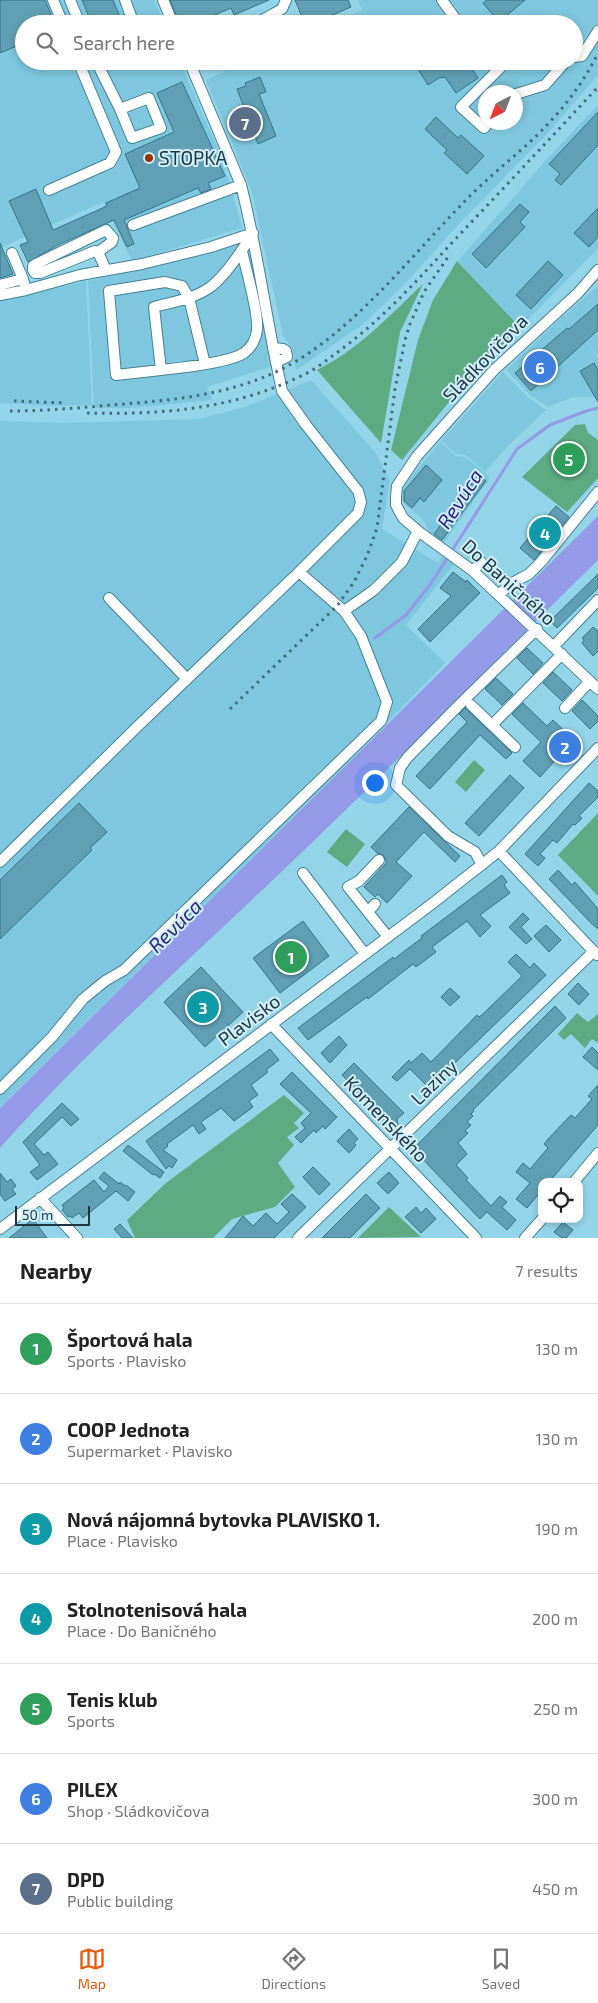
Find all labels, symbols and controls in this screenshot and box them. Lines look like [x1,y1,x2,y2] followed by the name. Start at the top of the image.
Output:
[15,15,583,70] search box
[33,29,61,57] icon: search
[73,31,175,54] text: Search here
[478,85,523,130] north arrow
[229,104,261,142] pin: 7
[159,146,228,169] place label: STOPKA
[143,152,155,164] marker: STOPKA
[437,309,532,406] street label: Sládkovičova
[524,348,556,386] pin: 6
[553,440,585,478] pin: 5
[431,464,487,533] water label: Revúca
[529,514,561,552] pin: 4
[458,534,561,630] street label: Do Baničného
[549,728,581,766] pin: 2
[362,770,388,796] your location
[142,893,206,957] water label: Revúca
[275,938,307,976] pin: 1
[187,988,219,1026] pin: 3
[213,989,284,1050] street label: Plavisko
[406,1054,462,1109] street label: Laziny
[340,1071,433,1166] street label: Komenského
[538,1178,583,1223] map controls
[538,1178,583,1223] button: locate
[15,1203,90,1226] scale bar
[22,1206,53,1223] text: 50 m
[20,1258,92,1283] text: Nearby
[515,1261,578,1280] text: 7 results
[67,1328,193,1351] text: Športová hala
[33,1339,39,1358] text: 1
[536,1339,578,1358] text: 130 m
[67,1351,186,1370] text: Sports · Plavisko
[67,1418,190,1441] text: COOP Jednota
[31,1429,41,1448] text: 2
[536,1429,578,1448] text: 130 m
[67,1441,233,1460] text: Supermarket · Plavisko
[67,1508,380,1531] text: Nová nájomná bytovka PLAVISKO 1.
[31,1519,41,1538] text: 3
[535,1519,578,1538] text: 190 m
[67,1531,178,1550] text: Place · Plavisko
[67,1598,247,1621] text: Stolnotenisová hala
[31,1609,41,1628] text: 4
[532,1609,578,1628] text: 200 m
[67,1621,217,1640] text: Place · Do Baničného
[67,1688,158,1711] text: Tenis klub
[32,1699,40,1718] text: 5
[533,1699,578,1718] text: 250 m
[67,1711,115,1730] text: Sports
[67,1778,118,1801] text: PILEX
[31,1789,41,1808] text: 6
[532,1789,578,1808] text: 300 m
[67,1801,209,1820] text: Shop · Sládkovičova
[67,1868,105,1891] text: DPD
[32,1879,40,1898] text: 7
[532,1879,578,1898] text: 450 m
[67,1891,173,1910] text: Public building
[78,1945,106,1992] tab: Map
[262,1945,326,1992] tab: Directions
[482,1945,520,1992] tab: Saved

